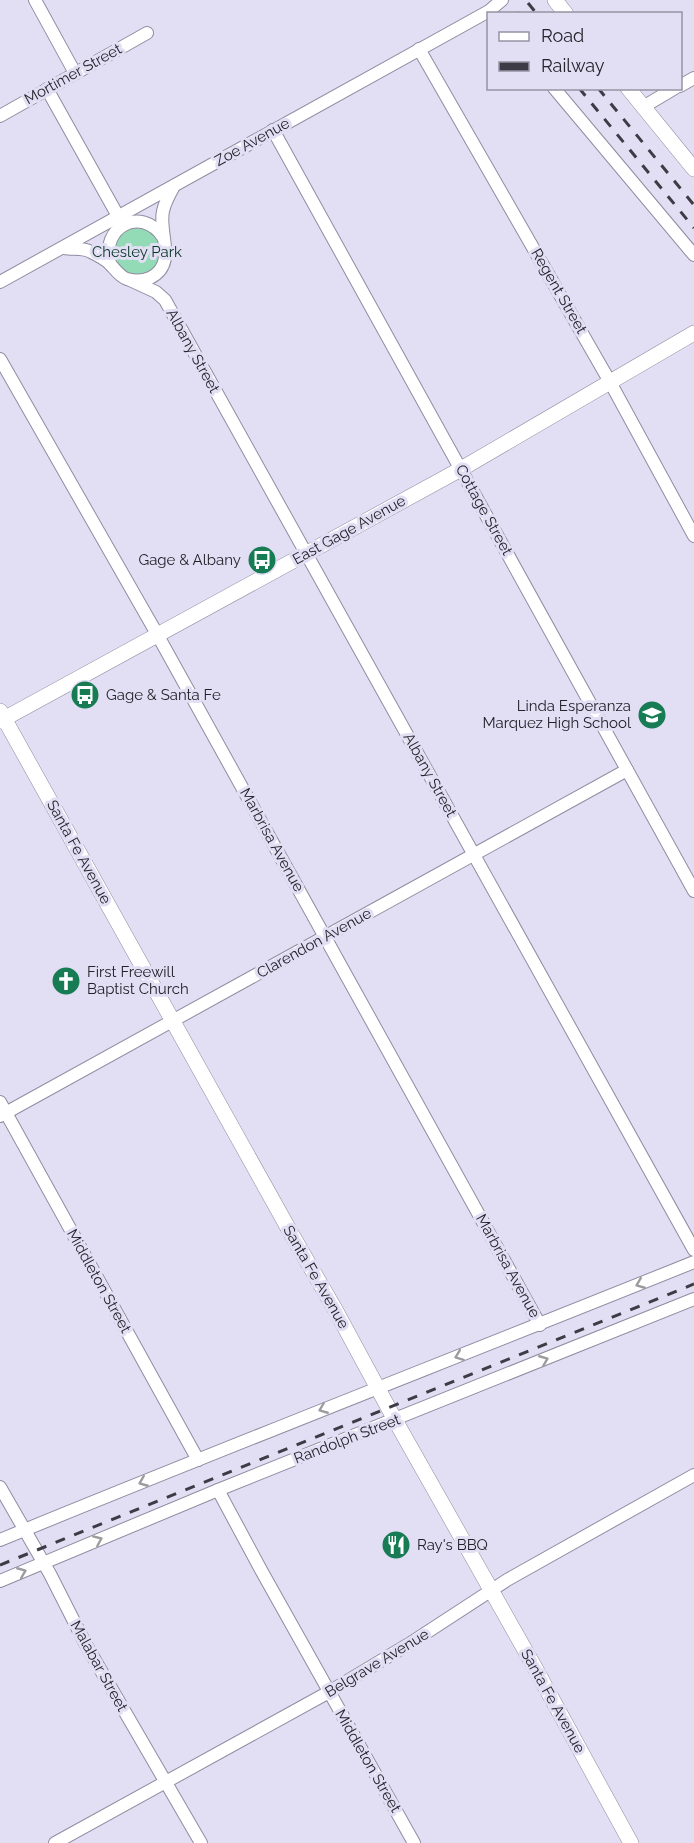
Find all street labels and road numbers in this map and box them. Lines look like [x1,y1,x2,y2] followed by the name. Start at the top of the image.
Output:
[21,40,125,108] street label: Mortimer Street
[211,114,293,170] street label: Zoe Avenue
[527,245,591,337] street label: Regent Street
[162,306,224,396] street label: Albany Street
[452,462,516,558] street label: Cottage Street
[289,491,409,569] street label: East Gage Avenue
[399,730,461,820] street label: Albany Street
[236,785,308,895] street label: Marbrisa Avenue
[43,797,115,907] street label: Santa Fe Avenue
[254,904,375,982] street label: Clarendon Avenue
[472,1211,544,1321] street label: Marbrisa Avenue
[279,1222,353,1332] street label: Santa Fe Avenue
[63,1226,135,1336] street label: Middleton Street
[291,1410,403,1468] street label: Randolph Street
[67,1617,131,1715] street label: Malabar Street
[322,1625,432,1701] street label: Belgrave Avenue
[517,1646,589,1756] street label: Santa Fe Avenue
[331,1706,405,1816] street label: Middleton Street

